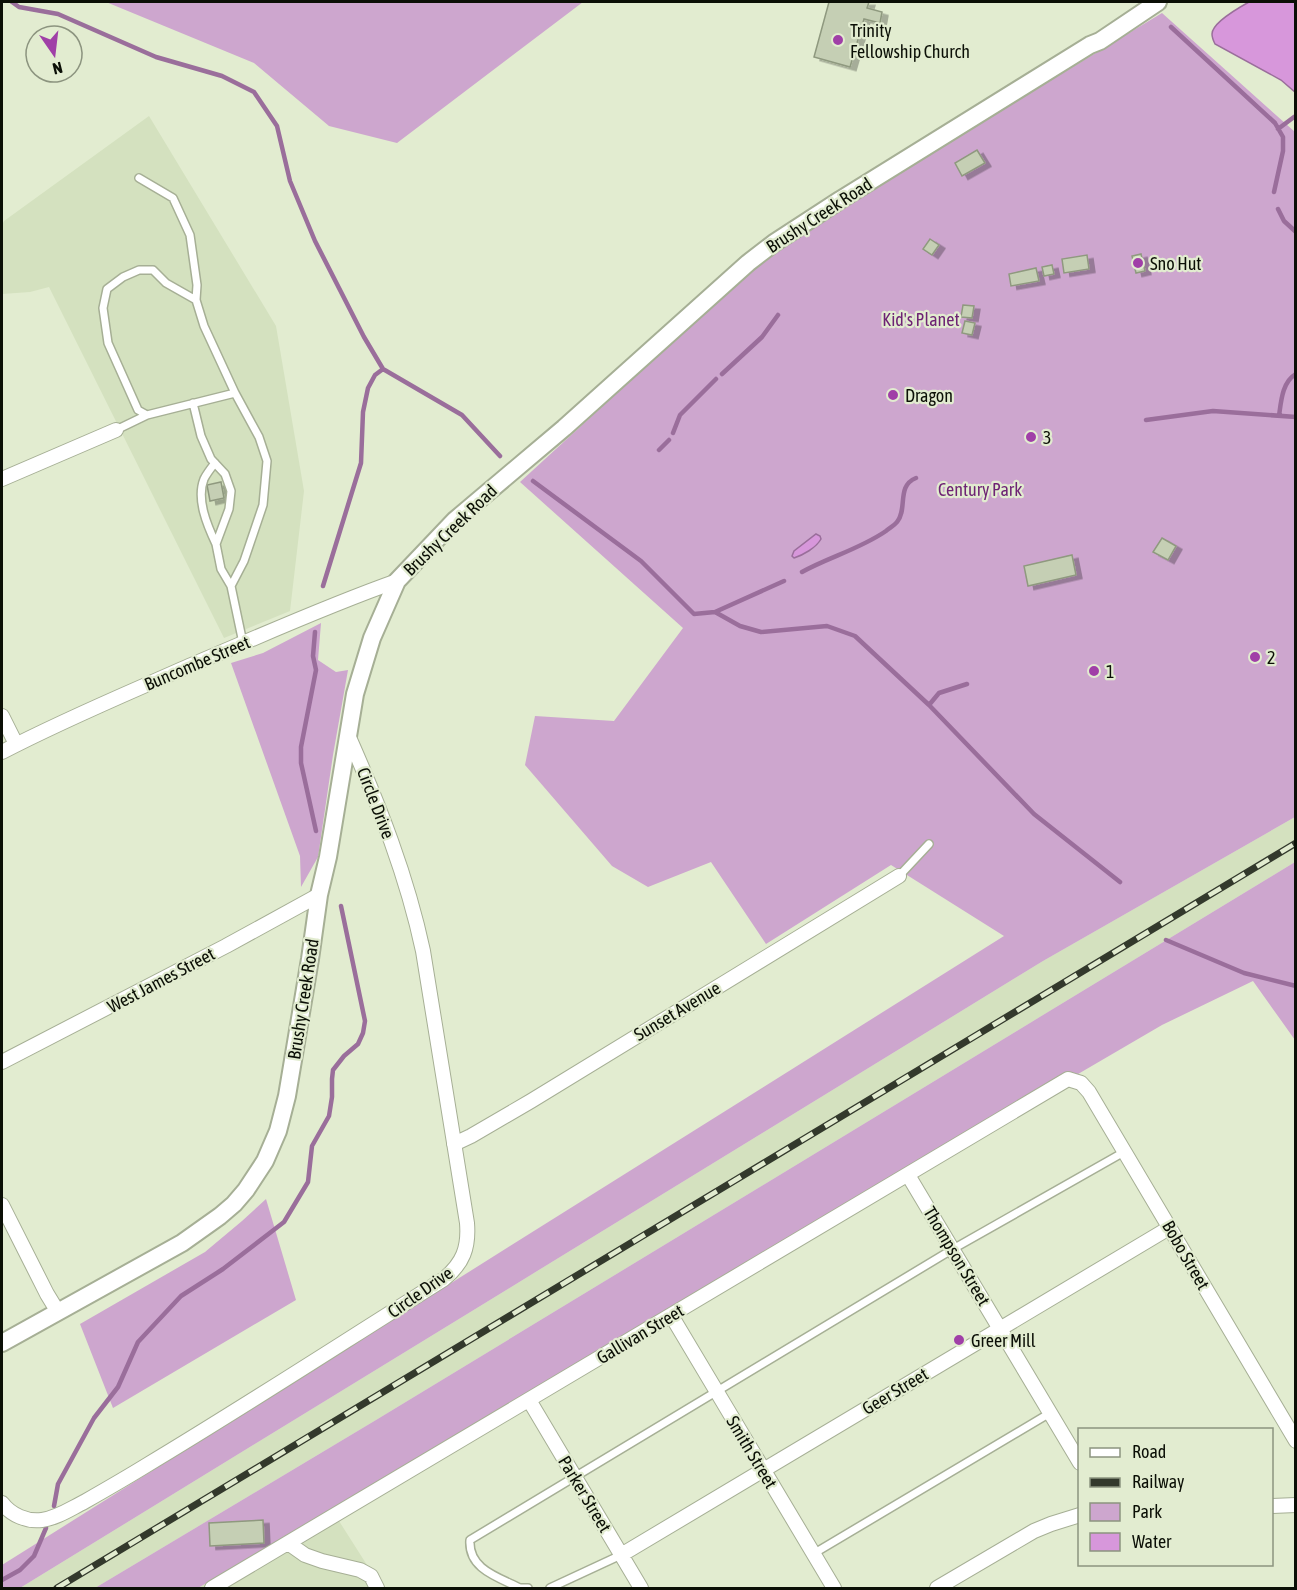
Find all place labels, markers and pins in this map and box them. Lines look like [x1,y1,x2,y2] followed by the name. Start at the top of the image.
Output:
[850,20,970,62] place label: Trinity Fellowship Church
[831,33,845,47] marker: Trinity Fellowship Church
[1150,253,1202,274] place label: Sno Hut
[1131,256,1145,270] marker: Sno Hut
[905,385,953,406] place label: Dragon
[886,388,900,402] marker: Dragon
[1043,427,1051,448] place label: 3
[1024,430,1038,444] marker: 3
[1267,647,1275,668] place label: 2
[1248,650,1262,664] marker: 2
[1106,661,1114,682] place label: 1
[1087,664,1101,678] marker: 1
[971,1330,1036,1351] place label: Greer Mill
[952,1333,966,1347] marker: Greer Mill

